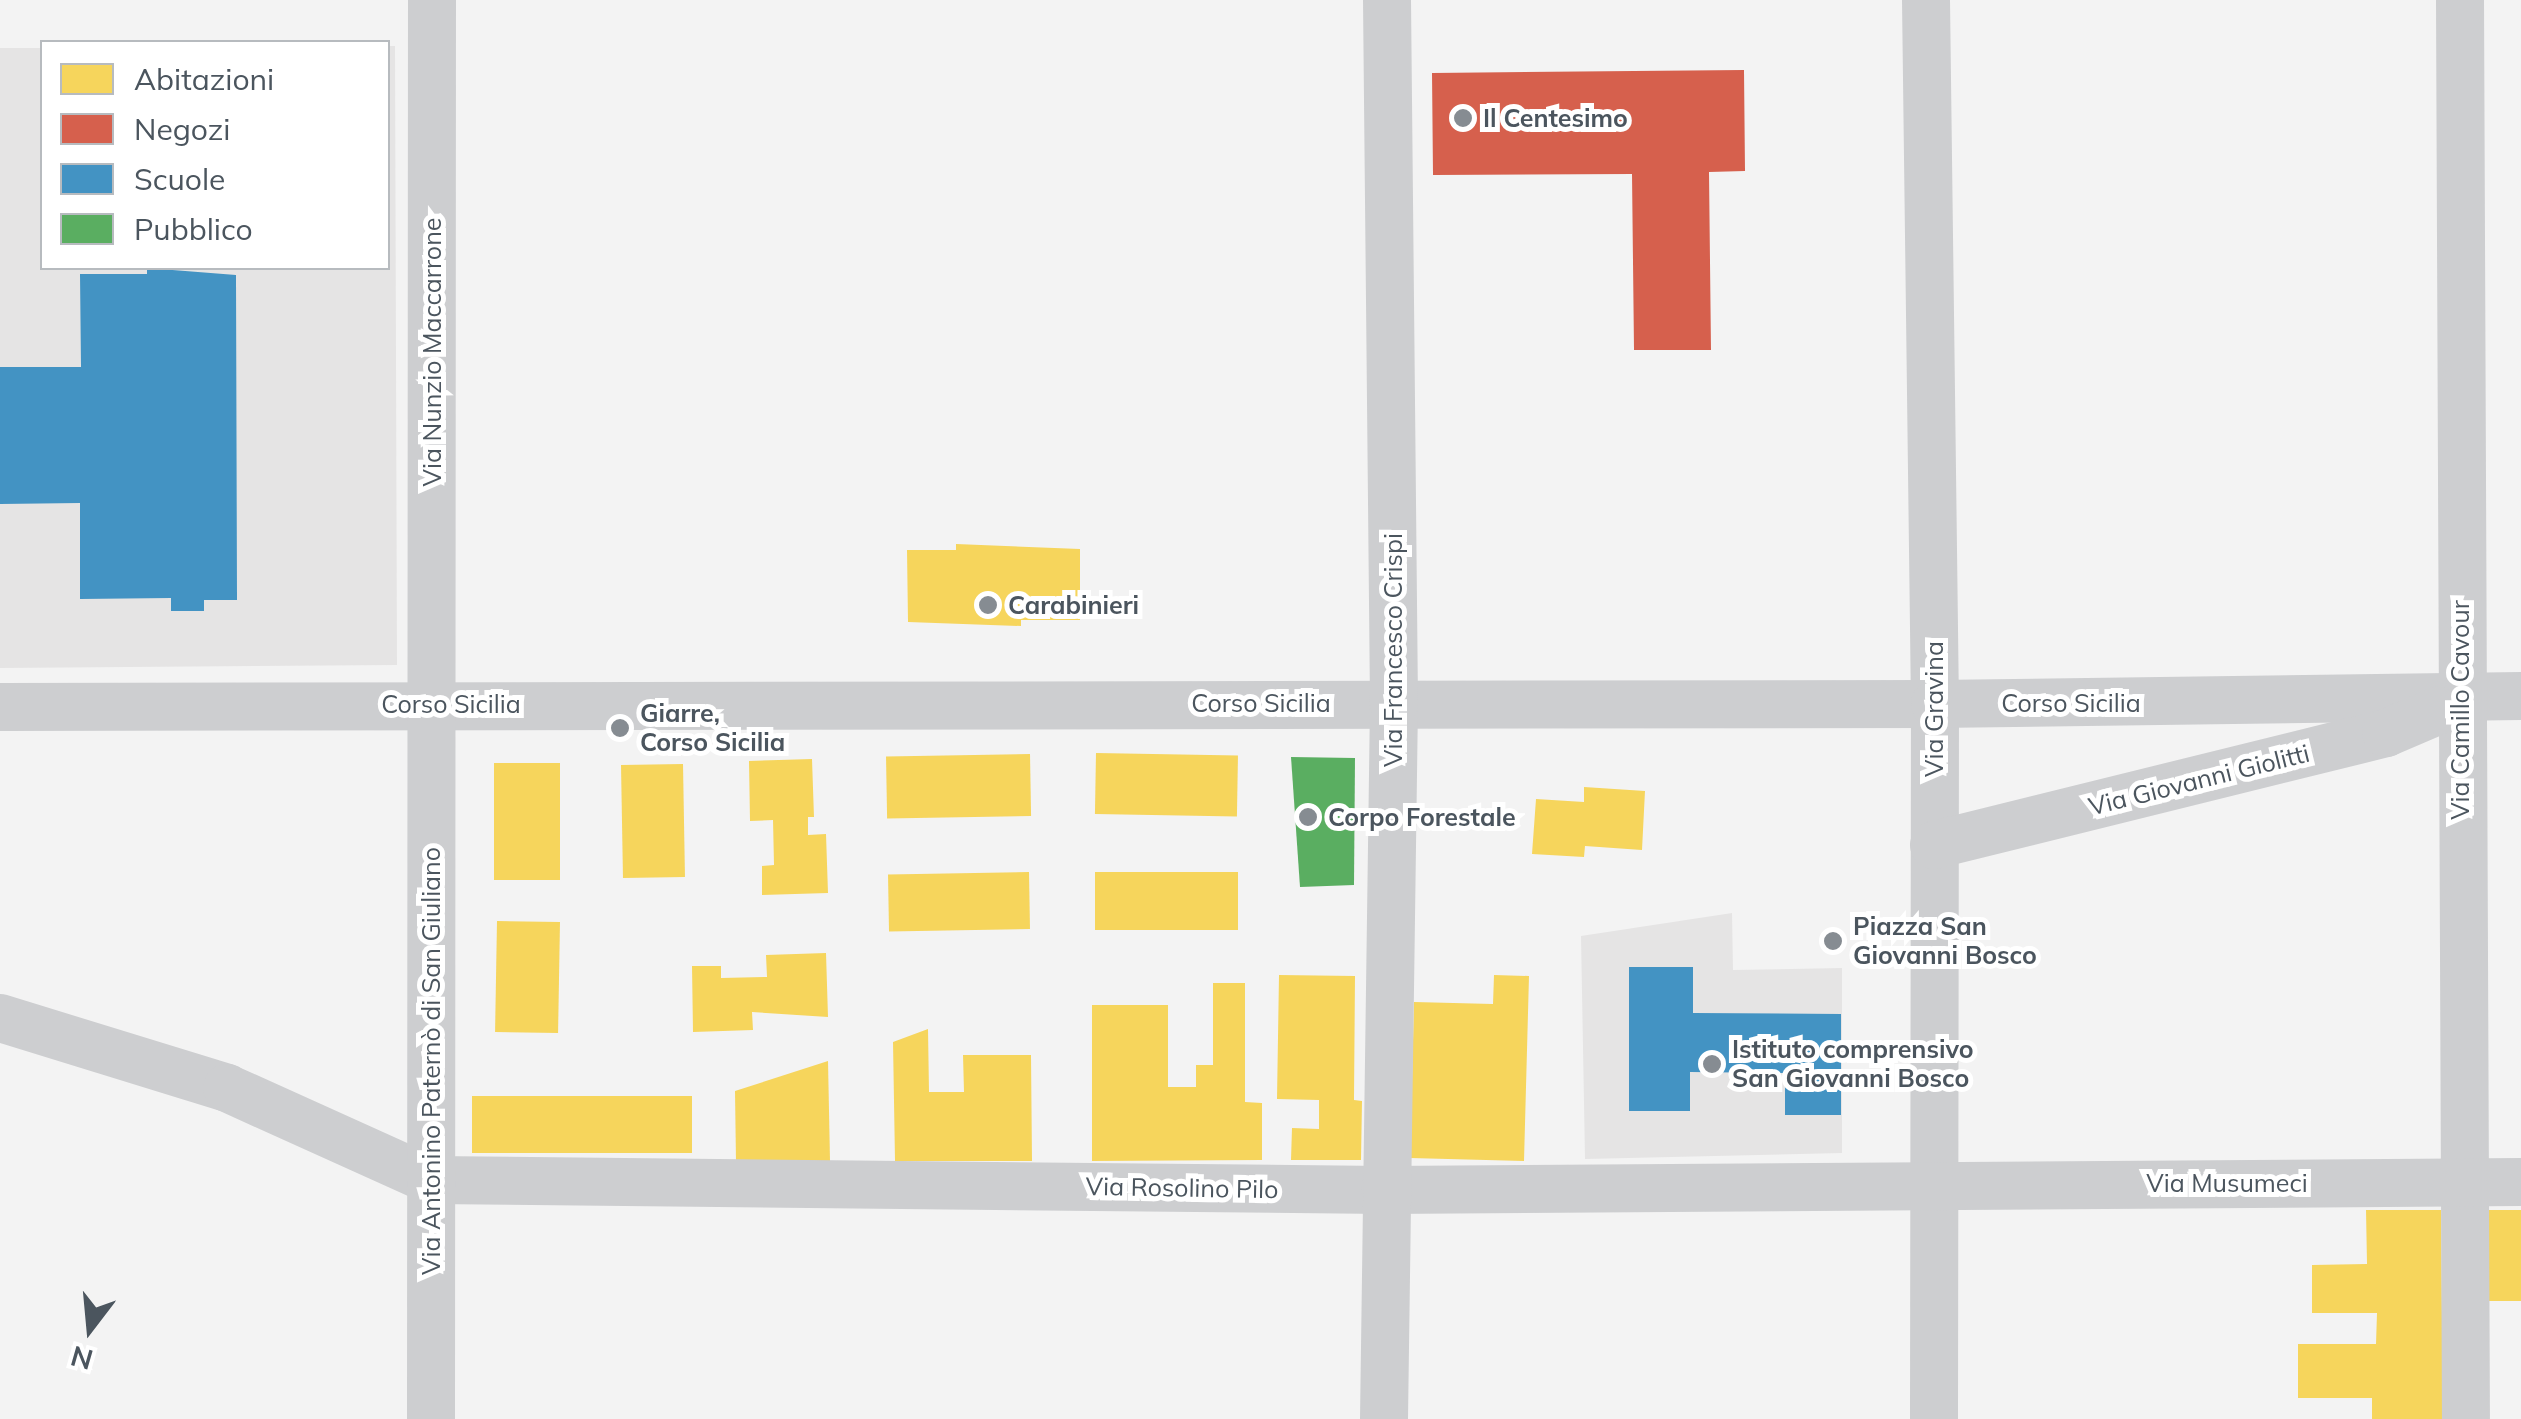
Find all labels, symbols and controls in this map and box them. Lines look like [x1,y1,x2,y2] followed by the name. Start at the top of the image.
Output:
[40,40,390,270] legend
[134,60,274,98] text: Abitazioni
[1483,103,1628,133] place label: Il Centesimo
[1452,107,1474,129] marker: Il Centesimo
[134,110,230,148] text: Negozi
[134,160,225,198] text: Scuole
[134,210,253,248] text: Pubblico
[417,218,447,486] street label: Via Nunzio Maccarrone
[1378,533,1408,767] street label: Via Francesco Crispi
[1008,590,1139,620] place label: Carabinieri
[977,594,999,616] marker: Carabinieri
[2445,600,2475,820] street label: Via Camillo Cavour
[1919,641,1949,777] street label: Via Gravina
[1191,688,1331,718] street label: Corso Sicilia
[2001,688,2141,718] street label: Corso Sicilia
[381,689,521,719] street label: Corso Sicilia
[640,699,785,758] place label: Giarre, Corso Sicilia
[609,717,631,739] marker: Giarre, Corso Sicilia
[2085,738,2313,822] street label: Via Giovanni Giolitti
[1328,802,1516,832] place label: Corpo Forestale
[1297,806,1319,828] marker: Corpo Forestale
[416,847,446,1275] street label: Via Antonino Paternò di San Giuliano
[1853,912,2037,971] place label: Piazza San Giovanni Bosco
[1822,930,1844,952] marker: Piazza San Giovanni Bosco
[1732,1035,1974,1094] place label: Istituto comprensivo San Giovanni Bosco
[1701,1053,1723,1075] marker: Istituto comprensivo San Giovanni Bosco
[2146,1168,2308,1198] street label: Via Musumeci
[1085,1171,1279,1205] street label: Via Rosolino Pilo
[40,1279,140,1379] north arrow
[67,1339,97,1378] text: N

